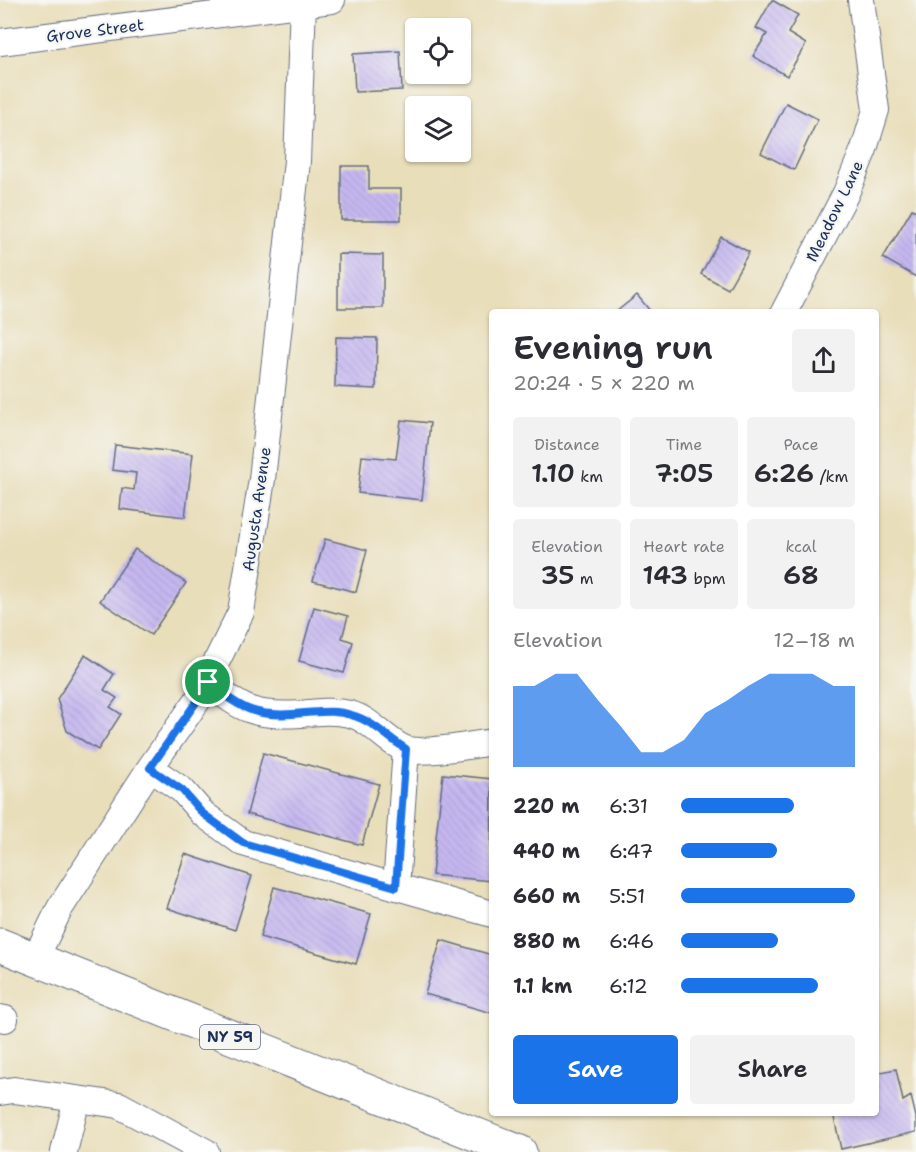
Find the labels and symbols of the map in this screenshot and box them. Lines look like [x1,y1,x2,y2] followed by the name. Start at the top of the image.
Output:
[45,14,145,47] street label: Grove Street
[801,157,868,265] street label: Meadow Lane
[237,445,276,573] street label: Augusta Avenue
[182,656,233,707] pin
[200,1025,260,1049] road number: NY 59

